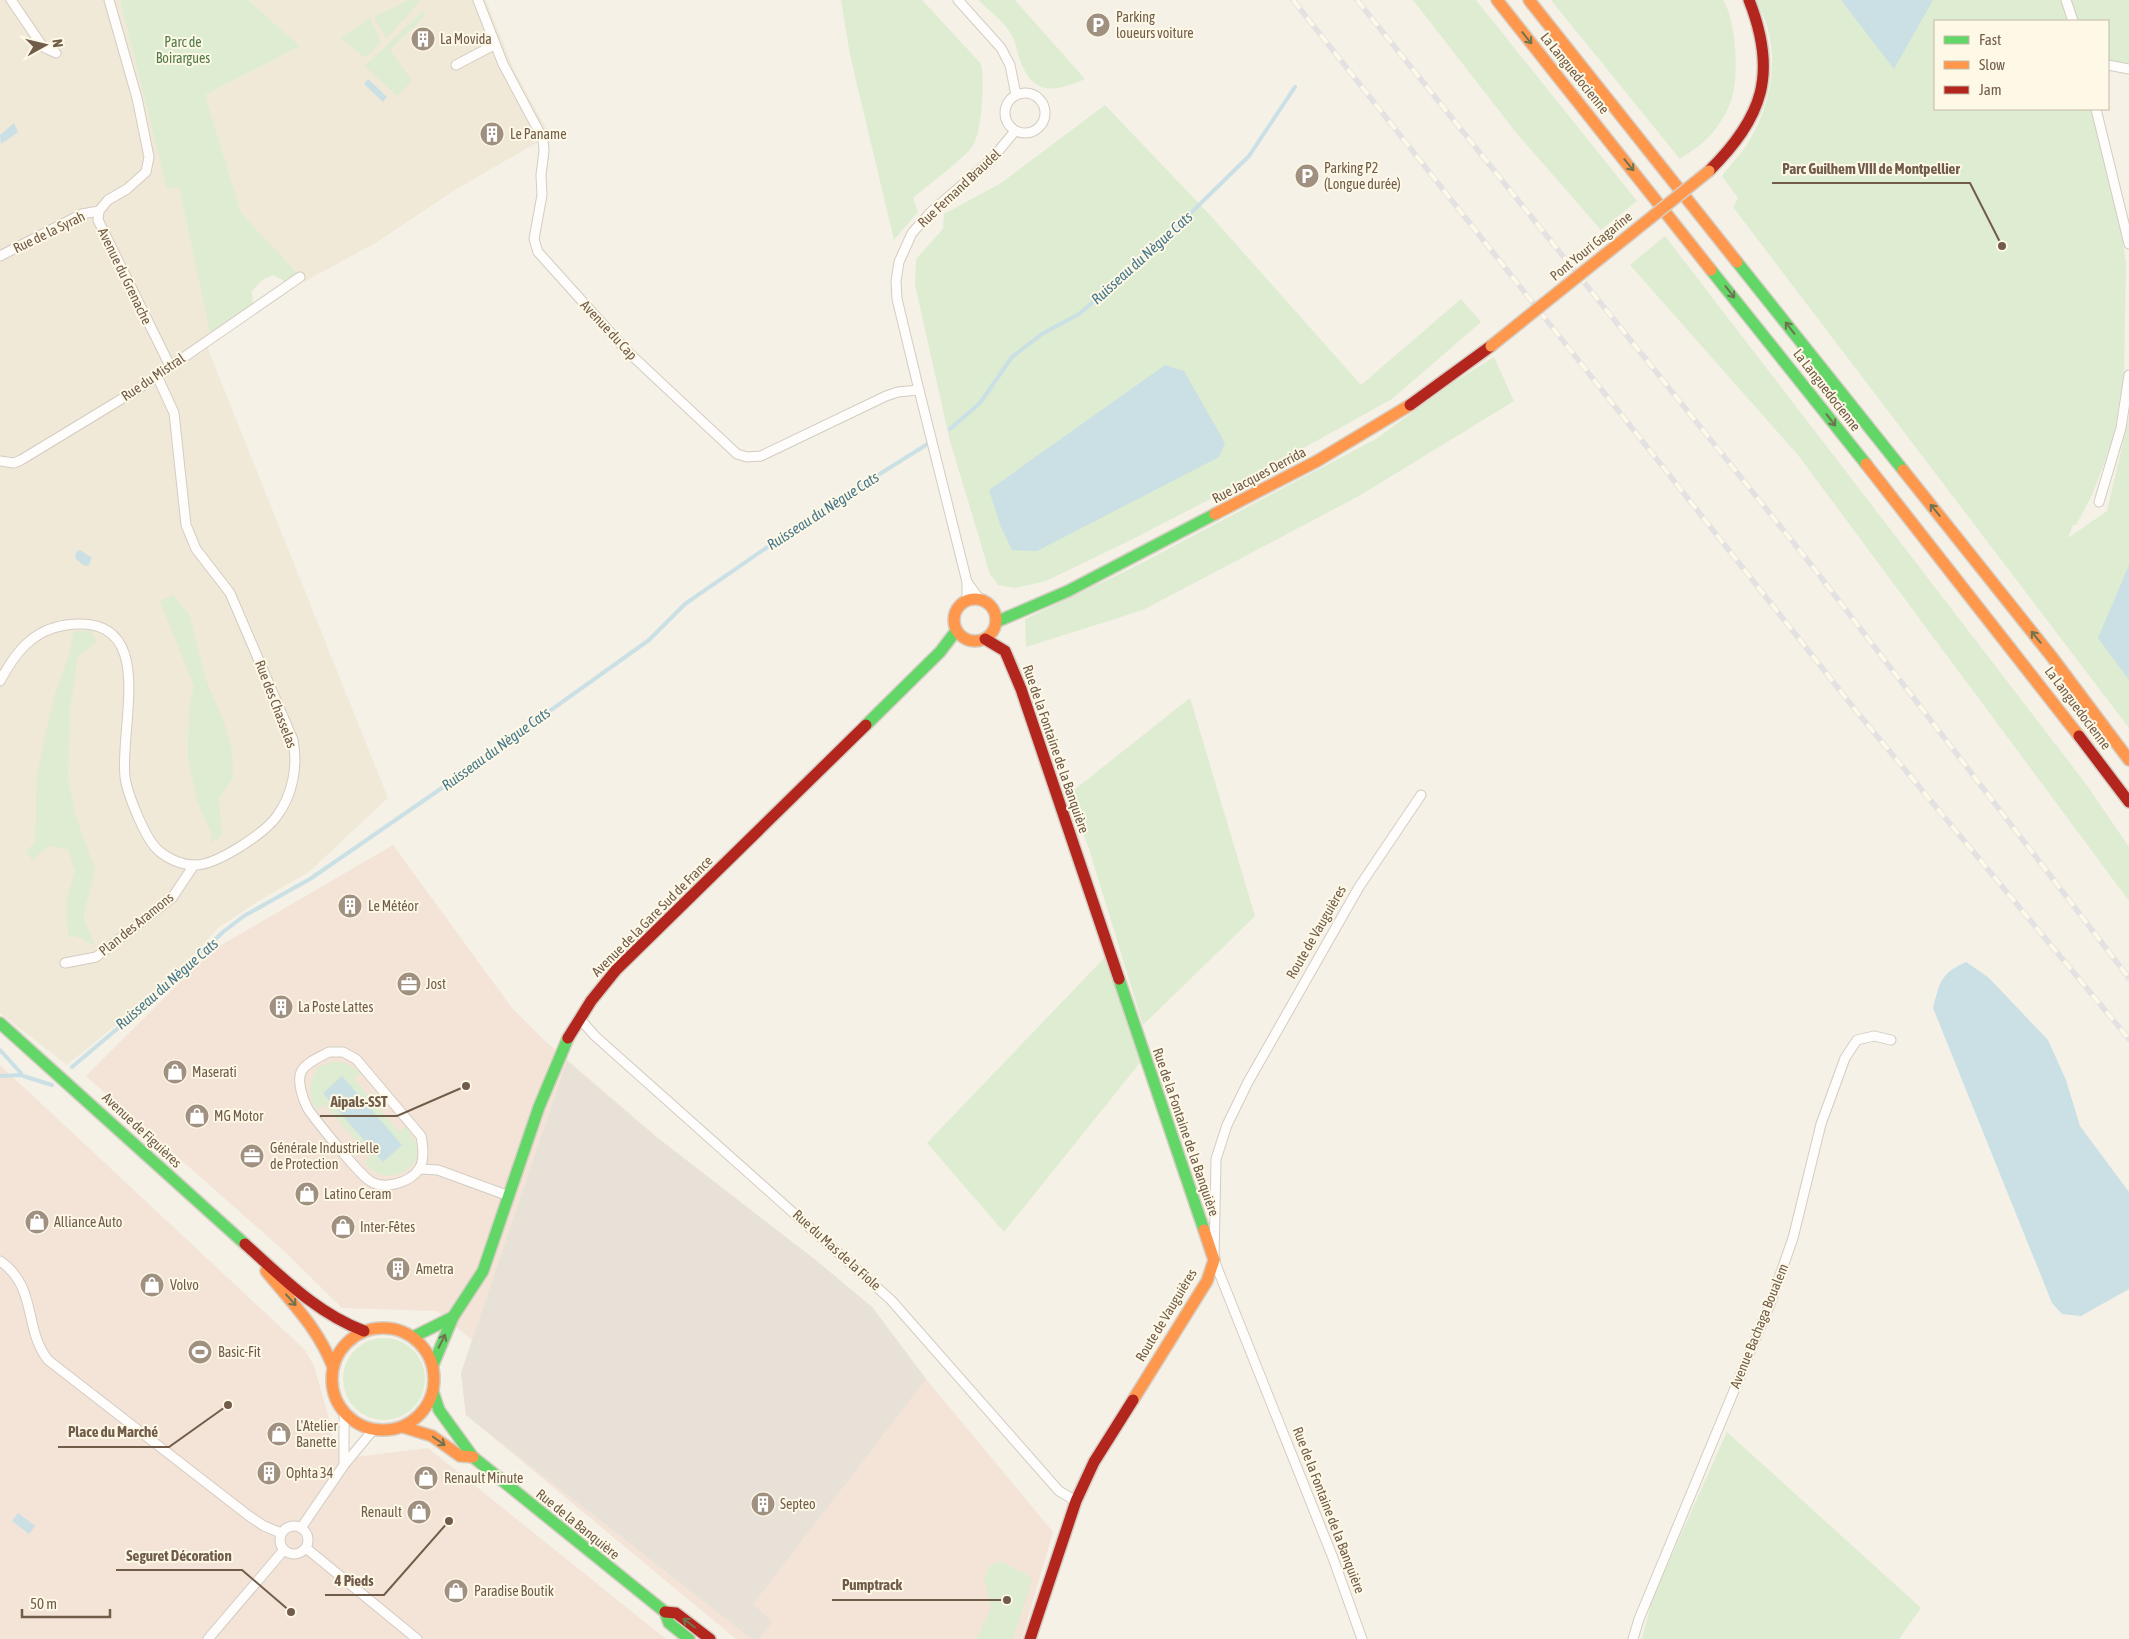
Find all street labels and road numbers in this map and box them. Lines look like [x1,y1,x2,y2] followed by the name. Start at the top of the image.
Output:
[1537,29,1613,117] street label: La Languedocienne
[914,145,1004,230] street label: Rue Fernand Braudel
[11,208,87,256] street label: Rue de la Syrah
[1547,208,1635,284] street label: Pont Youri Gagarine
[95,225,155,327] street label: Avenue du Grenache
[577,297,641,363] street label: Avenue du Cap
[1790,346,1864,434] street label: La Languedocienne
[118,350,188,404] street label: Rue du Mistral
[1209,444,1309,506] street label: Rue Jacques Derrida
[252,658,300,750] street label: Rue des Chasselas
[1020,663,1092,835] street label: Rue de la Fontaine de la Banquière
[2042,663,2114,753] street label: La Languedocienne
[588,852,716,980] street label: Avenue de la Gare Sud de France
[1283,883,1349,981] street label: Route de Vauguières
[96,889,177,959] street label: Plan des Aramons
[1150,1046,1222,1218] street label: Rue de la Fontaine de la Banquière
[99,1089,185,1171] street label: Avenue de Figuières
[790,1206,884,1294] street label: Rue du Mas de la Fiole
[1727,1261,1791,1391] street label: Avenue Bachaga Boualem
[1132,1266,1200,1364] street label: Route de Vauguières
[1290,1424,1368,1596] street label: Rue de la Fontaine de la Banquière
[533,1486,623,1562] street label: Rue de la Banquière

